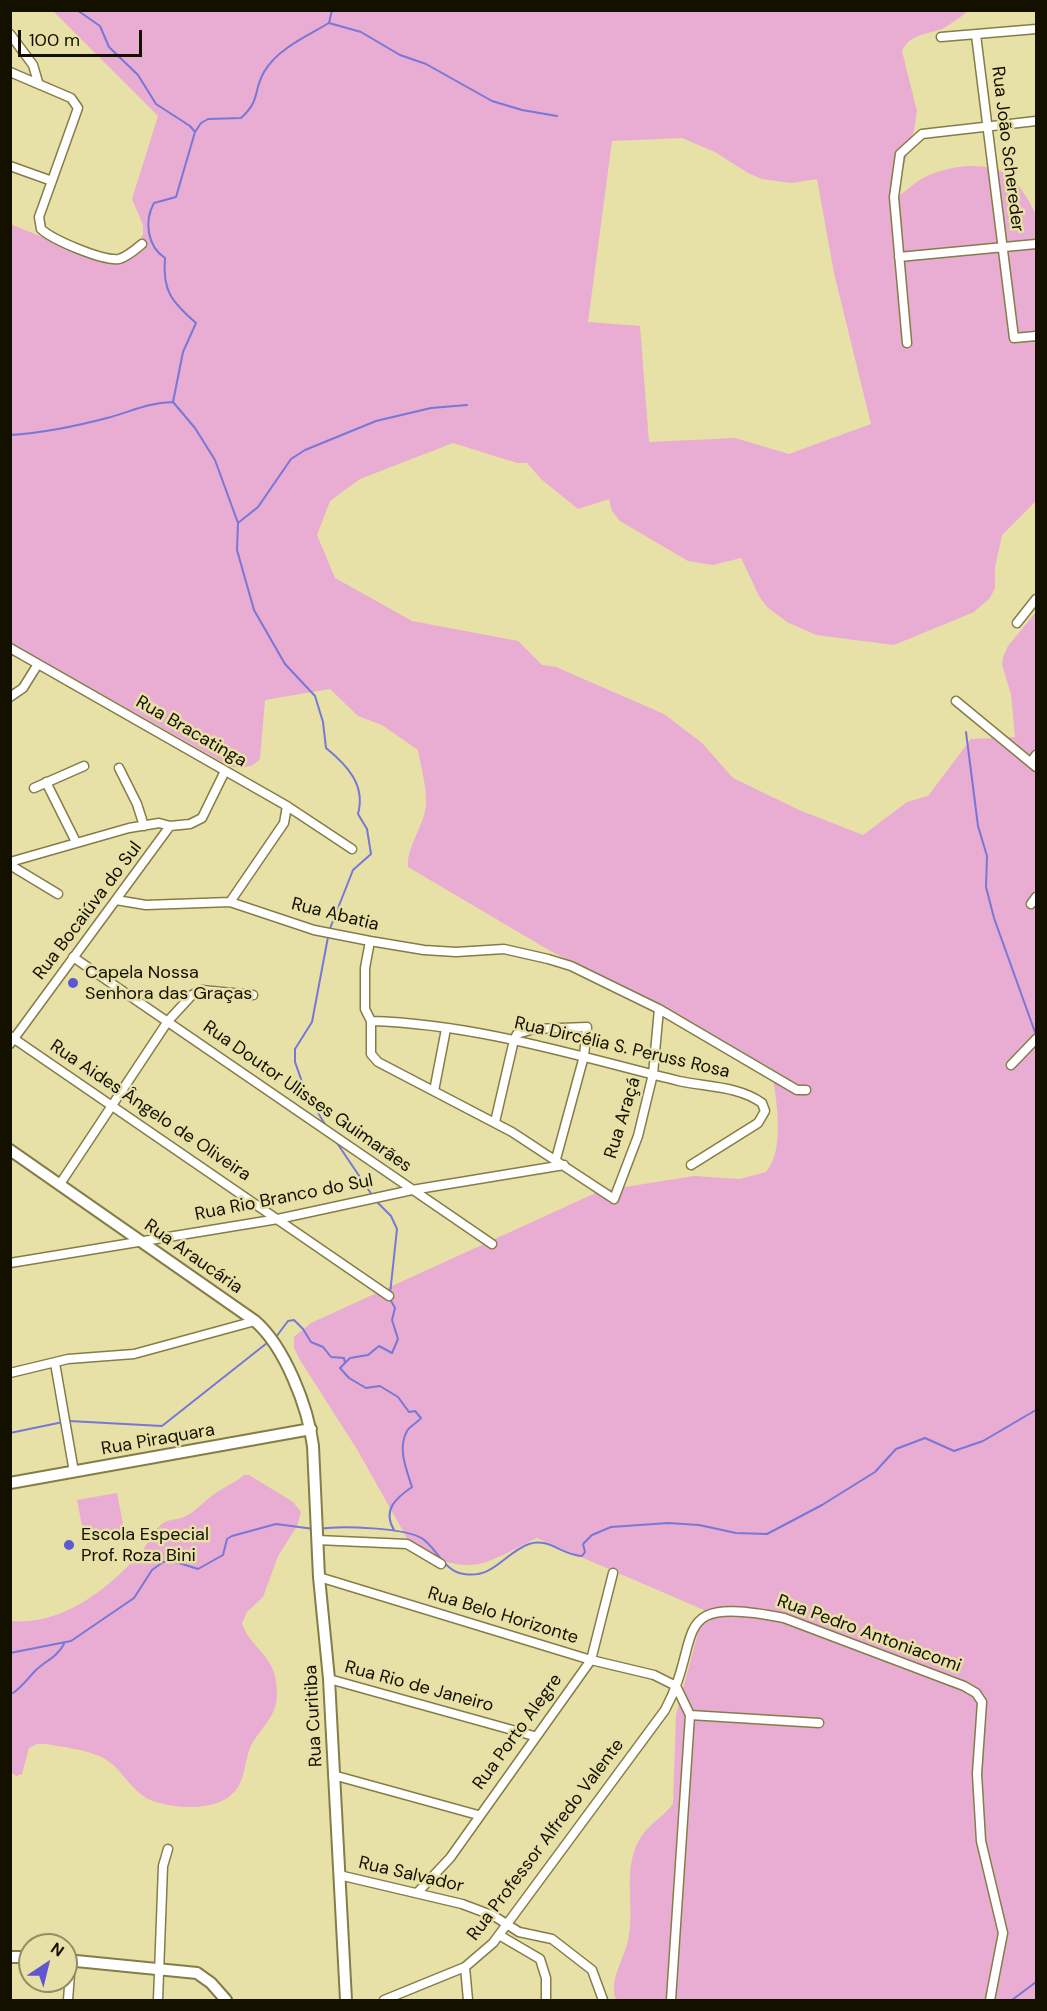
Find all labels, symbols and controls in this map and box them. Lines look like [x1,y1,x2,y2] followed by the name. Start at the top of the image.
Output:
[21,18,146,56] scale bar
[29,28,80,52] text: 100 m
[986,65,1028,233] street label: Rua João Schereder
[132,692,250,772] street label: Rua Bracatinga
[29,838,147,984] street label: Rua Bocaiúva do Sul
[289,894,381,936] street label: Rua Abatia
[85,962,252,1004] place label: Capela Nossa Senhora das Graças
[66,976,80,990] marker: Capela Nossa Senhora das Graças
[512,1013,732,1083] street label: Rua Dircélia S. Peruss Rosa
[198,1016,416,1178] street label: Rua Doutor Ulisses Guimarães
[46,1036,254,1186] street label: Rua Aides Ângelo de Oliveira
[600,1075,646,1161] street label: Rua Araçá
[193,1170,375,1226] street label: Rua Rio Branco do Sul
[140,1215,246,1299] street label: Rua Araucária
[100,1419,216,1461] street label: Rua Piraquara
[81,1524,209,1567] place label: Escola Especial Prof. Roza Bini
[62,1538,76,1552] marker: Escola Especial Prof. Roza Bini
[425,1583,581,1649] street label: Rua Belo Horizonte
[774,1591,964,1677] street label: Rua Pedro Antoniacomi
[342,1657,496,1717] street label: Rua Rio de Janeiro
[301,1664,327,1768] street label: Rua Curitiba
[469,1670,567,1794] street label: Rua Porto Alegre
[463,1735,629,1945] street label: Rua Professor Alfredo Valente
[356,1852,466,1898] street label: Rua Salvador
[18,1933,78,1993] north arrow
[47,1938,68,1961] text: N

